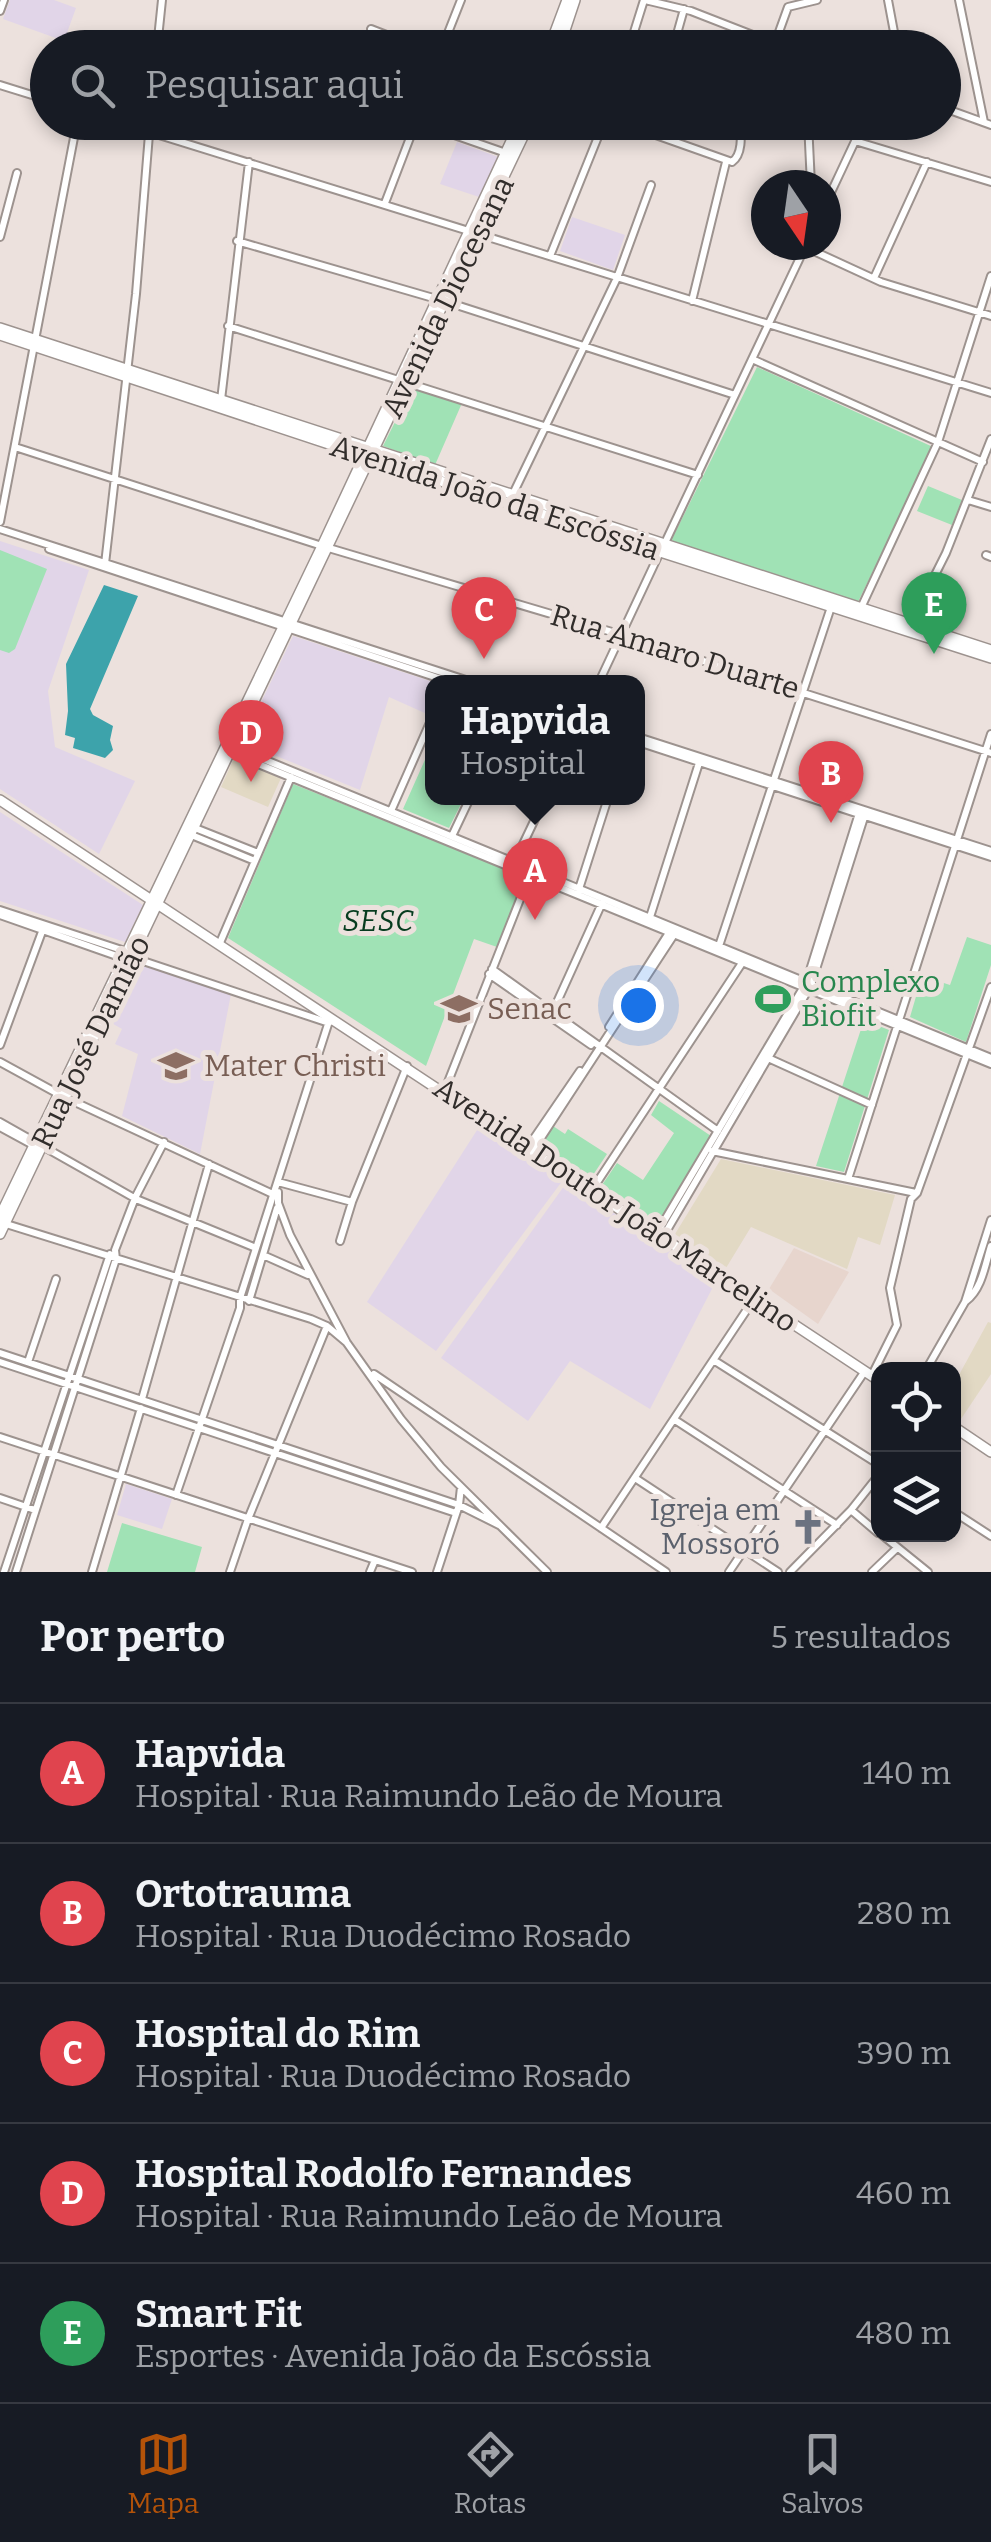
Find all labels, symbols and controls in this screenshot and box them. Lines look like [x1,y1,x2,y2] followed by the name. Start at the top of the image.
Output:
[30,30,961,140] search box
[65,58,120,113] icon: search
[145,62,404,108] text: Pesquisar aqui
[751,170,841,260] north arrow
[374,171,522,423] street label: Avenida Diocesana
[326,428,664,568] street label: Avenida João da Escóssia
[902,572,966,654] pin: E
[452,576,516,659] pin: C
[546,597,804,707] street label: Rua Amaro Duarte
[425,675,645,805] popup
[460,698,610,744] text: Hapvida
[218,700,284,782] pin: D
[798,740,864,823] pin: B
[460,744,585,782] text: Hospital
[502,838,568,920] pin: A
[342,903,414,939] park label: SESC
[24,930,158,1154] street label: Rua José Damião
[801,964,940,1034] place label: Complexo Biofit
[613,980,664,1031] your location
[754,980,792,1018] sports icon: Complexo Biofit
[440,990,478,1028] school or university icon: Senac
[487,991,572,1027] place label: Senac
[157,1047,195,1085] school or university icon: Mater Christi
[204,1048,386,1084] place label: Mater Christi
[427,1070,803,1340] street label: Avenida Doutor João Marcelino
[871,1362,961,1542] map controls
[871,1362,961,1452] button: locate
[871,1452,961,1542] button: layers
[650,1492,780,1562] place label: Igreja em Mossoró
[789,1508,827,1546] church icon: Igreja em Mossoró
[40,1612,225,1662] text: Por perto
[771,1618,951,1656] text: 5 resultados
[135,1731,285,1777] text: Hapvida
[61,1754,84,1792] text: A
[862,1754,951,1792] text: 140 m
[135,1777,723,1815] text: Hospital · Rua Raimundo Leão de Moura
[135,1871,351,1917] text: Ortotrauma
[62,1894,83,1932] text: B
[857,1894,951,1932] text: 280 m
[135,1917,631,1955] text: Hospital · Rua Duodécimo Rosado
[135,2011,420,2057] text: Hospital do Rim
[62,2034,83,2072] text: C
[857,2034,951,2072] text: 390 m
[135,2057,631,2095] text: Hospital · Rua Duodécimo Rosado
[135,2151,632,2197] text: Hospital Rodolfo Fernandes
[61,2174,84,2212] text: D
[856,2174,951,2212] text: 460 m
[135,2197,723,2235] text: Hospital · Rua Raimundo Leão de Moura
[135,2291,302,2337] text: Smart Fit
[63,2314,82,2352] text: E
[856,2314,951,2352] text: 480 m
[135,2337,651,2375] text: Esportes · Avenida João da Escóssia
[127,2427,199,2520] tab: Mapa
[454,2427,526,2520] tab: Rotas
[781,2427,864,2520] tab: Salvos

